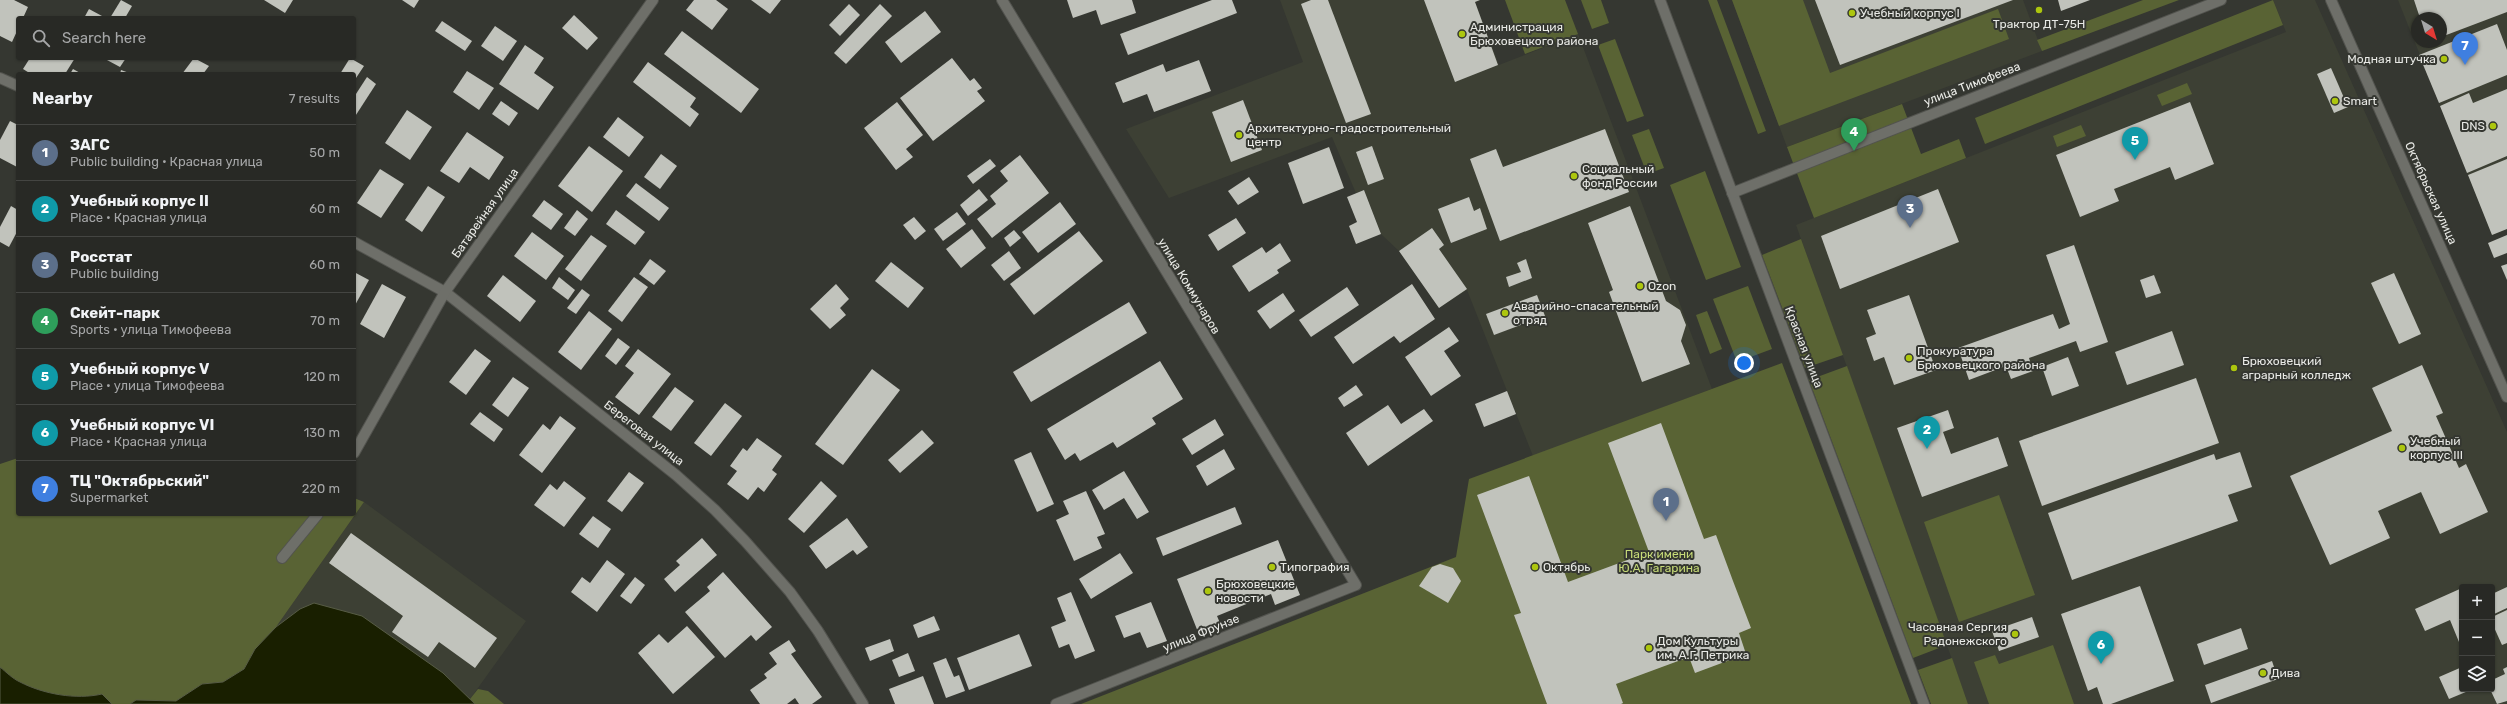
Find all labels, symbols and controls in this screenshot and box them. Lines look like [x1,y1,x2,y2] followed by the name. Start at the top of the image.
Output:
[2034,5,2044,15] marker: Трактор ДТ-75Н
[1860,6,1960,20] place label: Учебный корпус I
[1847,8,1857,18] marker: Учебный корпус I
[2411,12,2447,48] north arrow
[16,16,356,60] search box
[1993,17,2085,31] place label: Трактор ДТ-75Н
[1470,20,1598,48] place label: Администрация Брюховецкого района
[30,27,52,49] icon: search
[62,29,146,47] text: Search here
[1457,29,1467,39] marker: Администрация Брюховецкого района
[2452,32,2478,65] pin: 7
[2347,52,2436,66] place label: Модная штучка
[2439,54,2449,64] marker: Модная штучка
[1922,59,2022,109] street label: улица Тимофеева
[32,88,93,108] text: Nearby
[289,91,340,106] text: 7 results
[2343,94,2377,108] place label: Smart
[2330,96,2340,106] marker: Smart
[1841,118,1867,151] pin: 4
[2461,119,2485,133] place label: DNS
[1247,121,1451,149] place label: Архитектурно-градостроительный центр
[2488,121,2498,131] marker: DNS
[2122,127,2148,160] pin: 5
[1234,130,1244,140] marker: Архитектурно-градостроительный центр
[70,136,110,154] text: ЗАГС
[2402,139,2460,247] street label: Октябрьская улица
[42,145,48,160] text: 1
[309,145,340,160] text: 50 m
[70,154,263,169] text: Public building · Красная улица
[1582,162,1657,190] place label: Социальный фонд России
[449,165,521,261] street label: Батарейная улица
[1569,171,1579,181] marker: Социальный фонд России
[70,192,209,210] text: Учебный корпус II
[1897,195,1923,228] pin: 3
[41,201,49,216] text: 2
[309,201,340,216] text: 60 m
[70,210,207,225] text: Place · Красная улица
[1155,236,1223,337] street label: улица Коммунаров
[70,248,132,266] text: Росстат
[41,257,49,272] text: 3
[309,257,340,272] text: 60 m
[70,266,159,281] text: Public building
[1648,279,1676,293] place label: Ozon
[1635,281,1645,291] marker: Ozon
[1513,299,1659,327] place label: Аварийно-спасательный отряд
[70,304,160,322] text: Скейт-парк
[1782,304,1826,390] street label: Красная улица
[1500,308,1510,318] marker: Аварийно-спасательный отряд
[41,313,49,328] text: 4
[310,313,340,328] text: 70 m
[70,322,231,337] text: Sports · улица Тимофеева
[1917,344,2045,372] place label: Прокуратура Брюховецкого района
[1734,353,1754,373] your location
[1904,353,1914,363] marker: Прокуратура Брюховецкого района
[2242,354,2352,382] place label: Брюховецкий аграрный колледж
[70,360,210,378] text: Учебный корпус V
[2229,363,2239,373] marker: Брюховецкий аграрный колледж
[41,369,49,384] text: 5
[304,369,340,384] text: 120 m
[70,378,225,393] text: Place · улица Тимофеева
[601,397,687,469] street label: Береговая улица
[70,416,214,434] text: Учебный корпус VI
[1914,416,1940,449] pin: 2
[41,425,49,440] text: 6
[304,425,340,440] text: 130 m
[70,434,207,449] text: Place · Красная улица
[2410,434,2463,462] place label: Учебный корпус III
[2397,443,2407,453] marker: Учебный корпус III
[70,472,209,490] text: ТЦ "Октябрьский"
[41,481,49,496] text: 7
[302,481,340,496] text: 220 m
[1653,488,1679,521] pin: 1
[70,490,148,505] text: Supermarket
[1618,547,1700,575] park label: Парк имени Ю.А. Гагарина
[1280,560,1350,574] place label: Типография
[1543,560,1590,574] place label: Октябрь
[1267,562,1277,572] marker: Типография
[1530,562,1540,572] marker: Октябрь
[1216,577,1295,605] place label: Брюховецкие новости
[2459,584,2495,692] map controls
[2459,584,2495,620] button: +
[1203,586,1213,596] marker: Брюховецкие новости
[1161,611,1242,655] street label: улица Фрунзе
[1908,620,2007,648] place label: Часовная Сергия Радонежского
[2459,620,2495,656] button: −
[2010,629,2020,639] marker: Часовная Сергия Радонежского
[2088,631,2114,664] pin: 6
[1657,634,1749,662] place label: Дом Культуры им. А.Г. Петрика
[1644,643,1654,653] marker: Дом Культуры им. А.Г. Петрика
[2459,656,2495,692] button: layers
[2271,666,2300,680] place label: Дива
[2258,668,2268,678] marker: Дива

